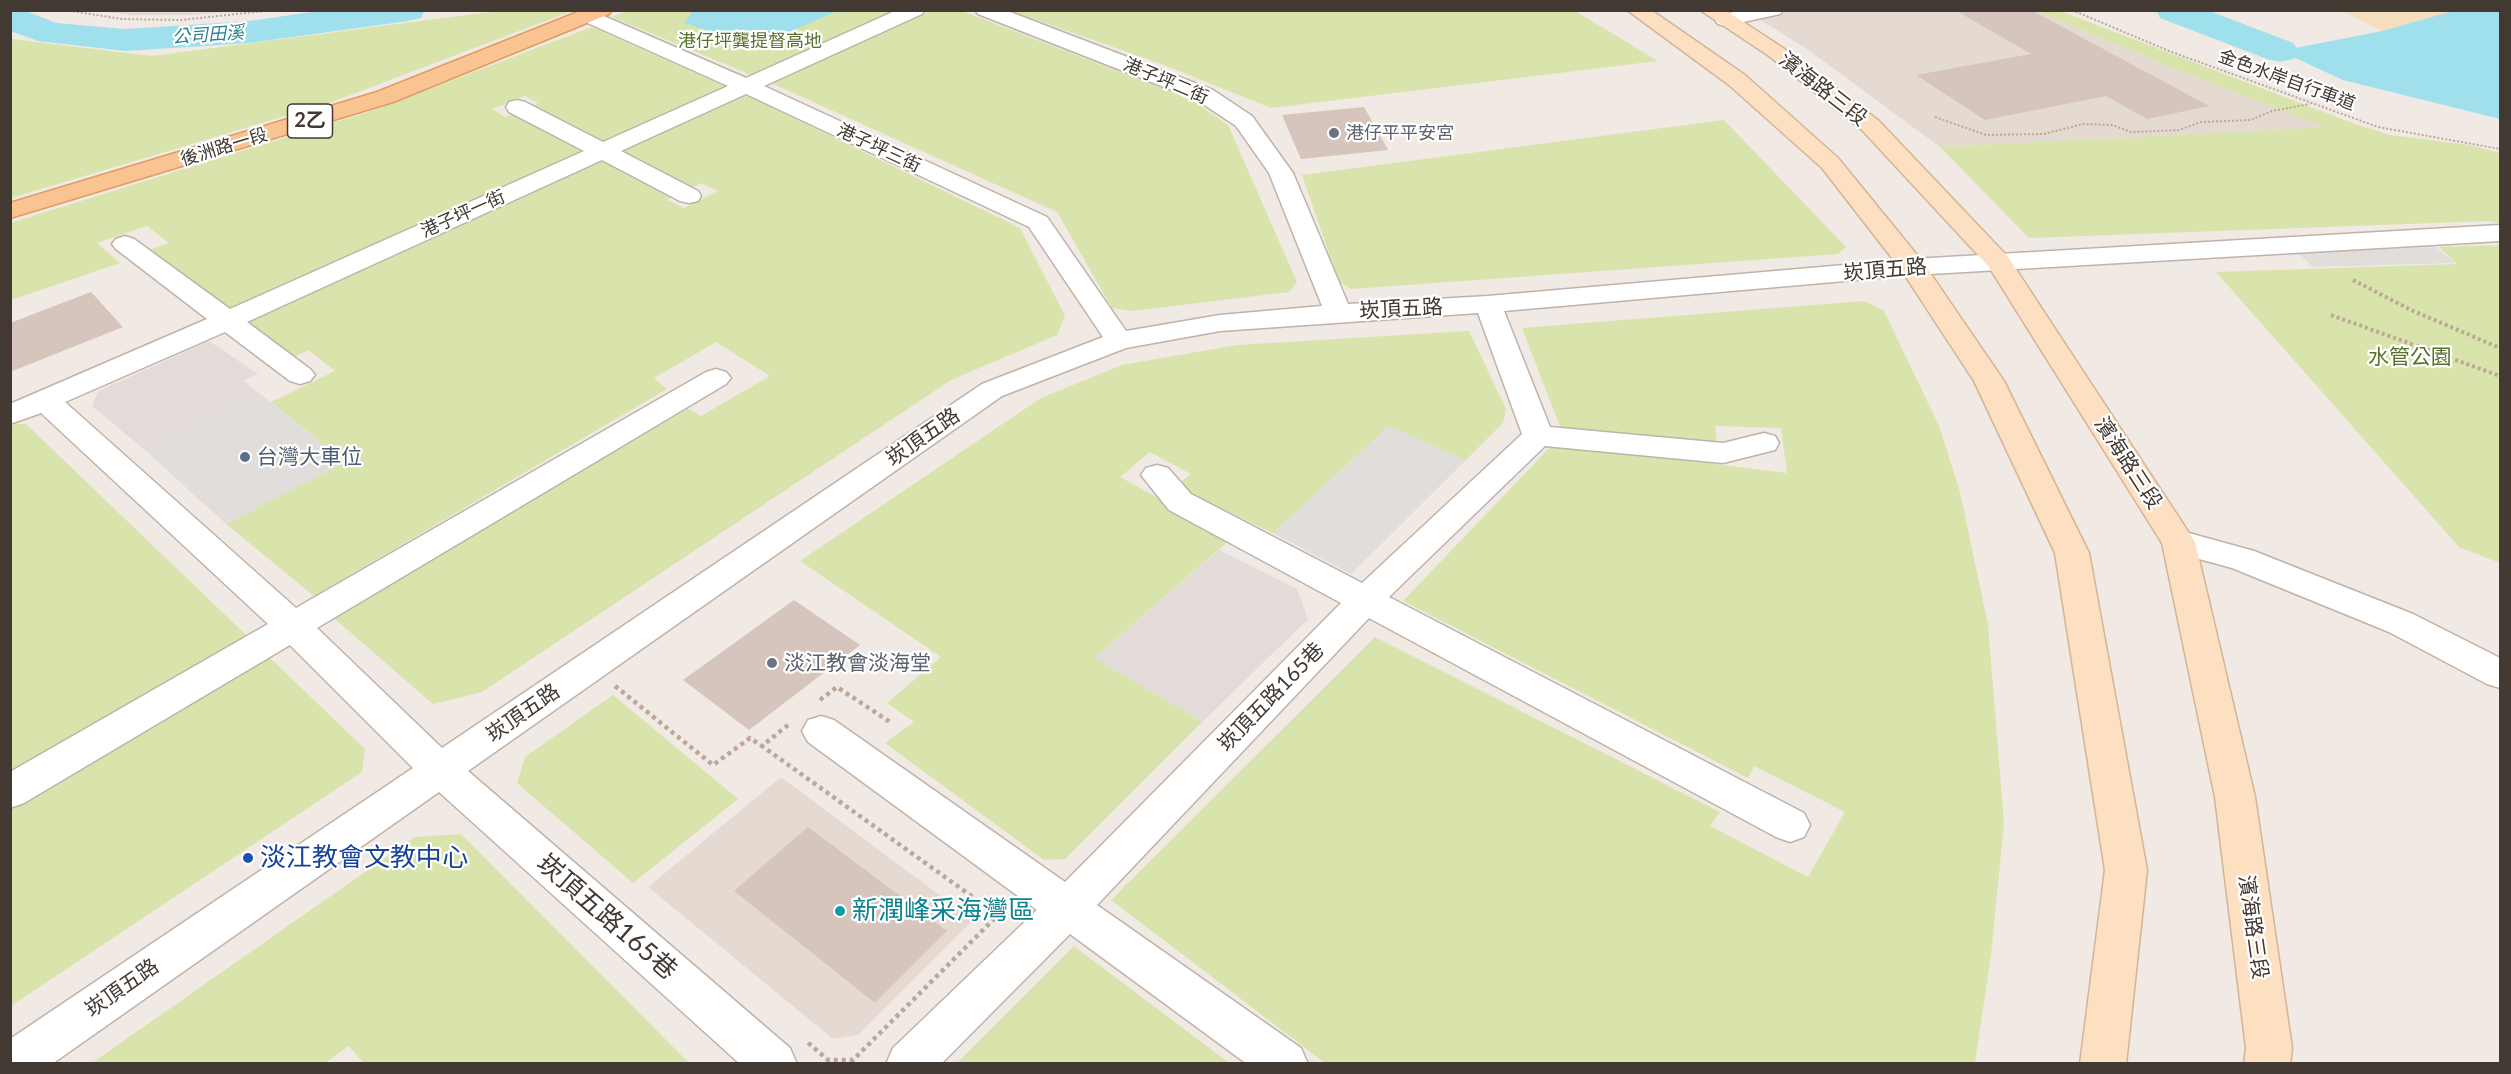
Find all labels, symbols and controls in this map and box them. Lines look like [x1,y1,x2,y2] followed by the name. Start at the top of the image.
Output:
[171,22,245,48] water label: 公司田溪
[678,30,822,52] park label: 港仔坪龔提督高地
[2216,45,2358,115] street label: 金色水岸自行車道
[1774,47,1872,131] street label: 濱海路三段
[1120,53,1212,109] street label: 港子坪二街
[288,104,332,138] road number: 2乙
[834,119,924,177] street label: 港子坪三街
[1346,122,1454,144] place label: 港仔平平安宮
[178,124,270,170] street label: 後洲路一段
[1327,126,1341,140] marker: 港仔平平安宮
[417,186,509,242] street label: 港子坪一街
[1842,254,1928,286] street label: 崁頂五路
[1358,294,1444,324] street label: 崁頂五路
[2368,344,2452,370] park label: 水管公園
[881,403,965,471] street label: 崁頂五路
[2089,412,2167,514] street label: 濱海路三段
[257,444,362,470] place label: 台灣大車位
[238,450,252,464] marker: 台灣大車位
[1213,637,1329,757] street label: 崁頂五路165巷
[784,650,931,676] place label: 淡江教會淡海堂
[765,656,779,670] marker: 淡江教會淡海堂
[481,679,565,747] street label: 崁頂五路
[260,842,468,874] place label: 淡江教會文教中心
[531,848,683,986] street label: 崁頂五路165巷
[241,851,255,865] marker: 淡江教會文教中心
[2233,873,2273,981] street label: 濱海路三段
[852,895,1034,927] place label: 新潤峰采海灣區
[833,904,847,918] marker: 新潤峰采海灣區
[80,954,164,1022] street label: 崁頂五路

